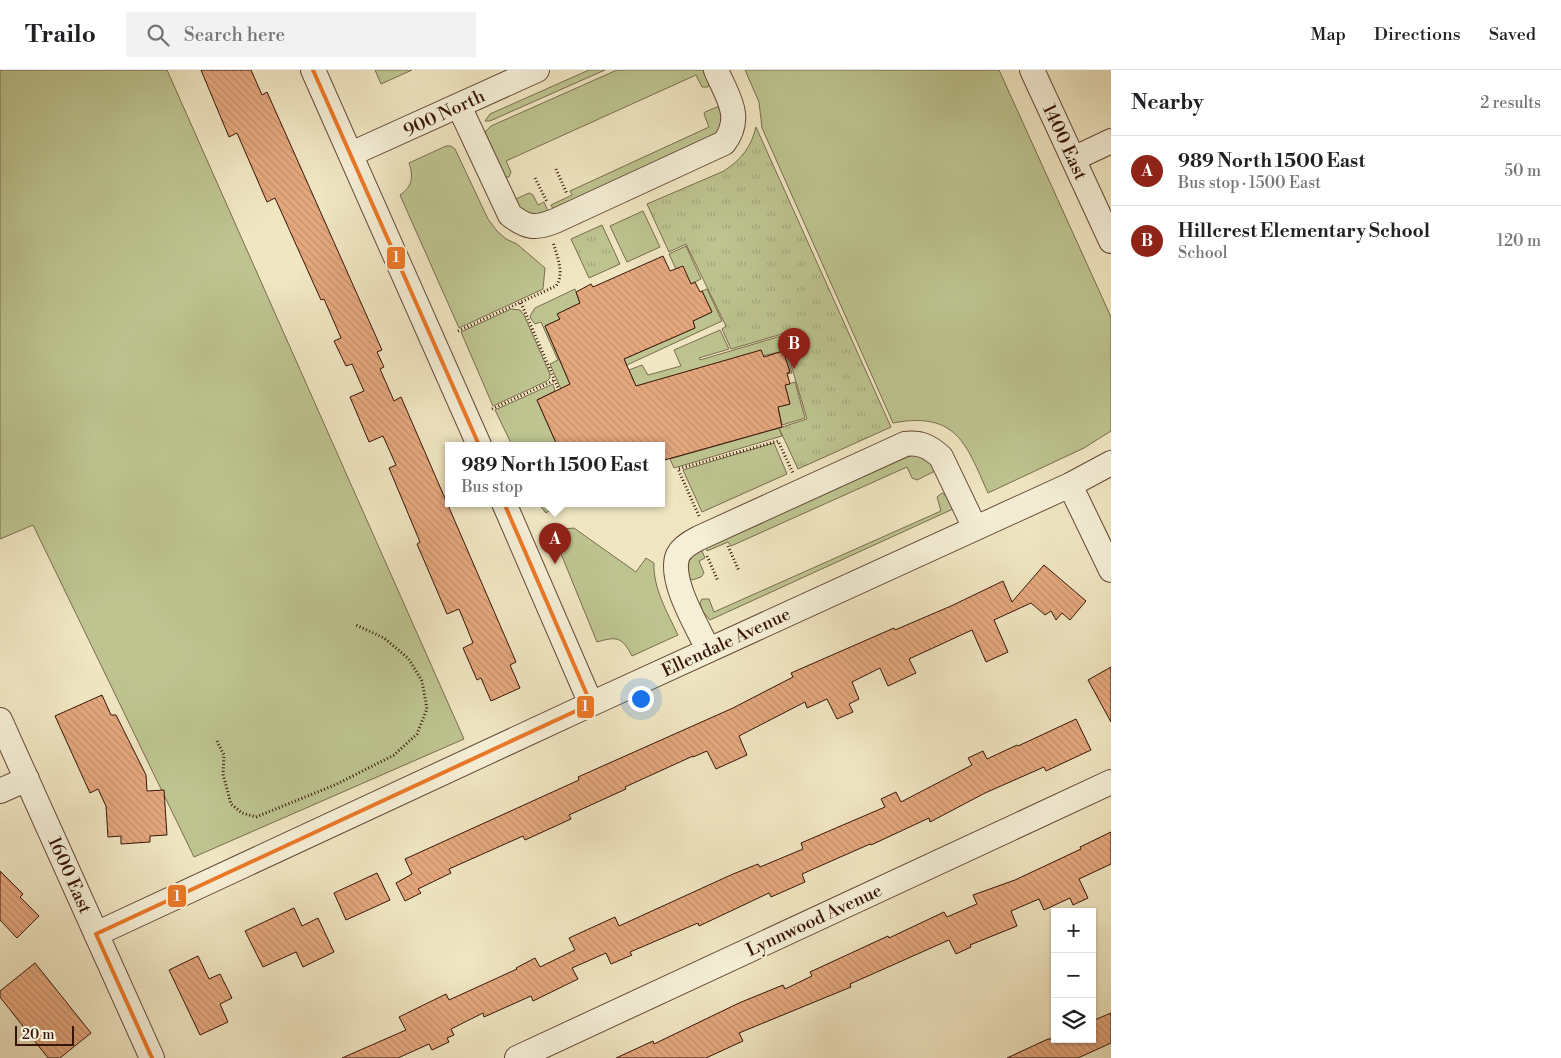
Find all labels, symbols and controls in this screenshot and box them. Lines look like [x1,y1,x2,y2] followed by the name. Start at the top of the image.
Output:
[126,12,476,57] search box
[25,20,96,50] text: Trailo
[144,21,172,49] icon: search
[184,23,285,47] text: Search here
[1310,23,1346,46] text: Map
[1374,23,1461,46] text: Directions
[1489,23,1536,46] text: Saved
[400,84,489,142] street label: 900 North
[1131,90,1204,116] text: Nearby
[1480,93,1541,113] text: 2 results
[1037,101,1092,184] street label: 1400 East
[1178,149,1365,173] text: 989 North 1500 East
[1141,161,1153,181] text: A
[1504,161,1541,181] text: 50 m
[1178,173,1321,193] text: Bus stop · 1500 East
[1178,219,1430,243] text: Hillcrest Elementary School
[1141,231,1153,251] text: B
[1497,231,1541,251] text: 120 m
[1178,243,1227,263] text: School
[386,246,406,270] line badge: 1
[393,249,400,267] text: 1
[778,328,810,369] pin: B
[445,442,665,507] popup
[461,453,649,477] text: 989 North 1500 East
[461,477,523,497] text: Bus stop
[539,523,571,564] pin: A
[658,603,794,682] street label: Ellendale Avenue
[628,686,654,712] your location
[576,695,595,719] line badge: 1
[582,698,589,716] text: 1
[42,833,97,918] street label: 1600 East
[743,879,886,962] street label: Lynnwood Avenue
[167,884,187,908] line badge: 1
[174,888,181,906] text: 1
[1051,908,1096,1043] map controls
[1051,908,1096,953] button: +
[1051,953,1096,998] button: −
[1051,998,1096,1043] button: layers
[15,1023,74,1046] scale bar
[22,1026,54,1044] text: 20 m

